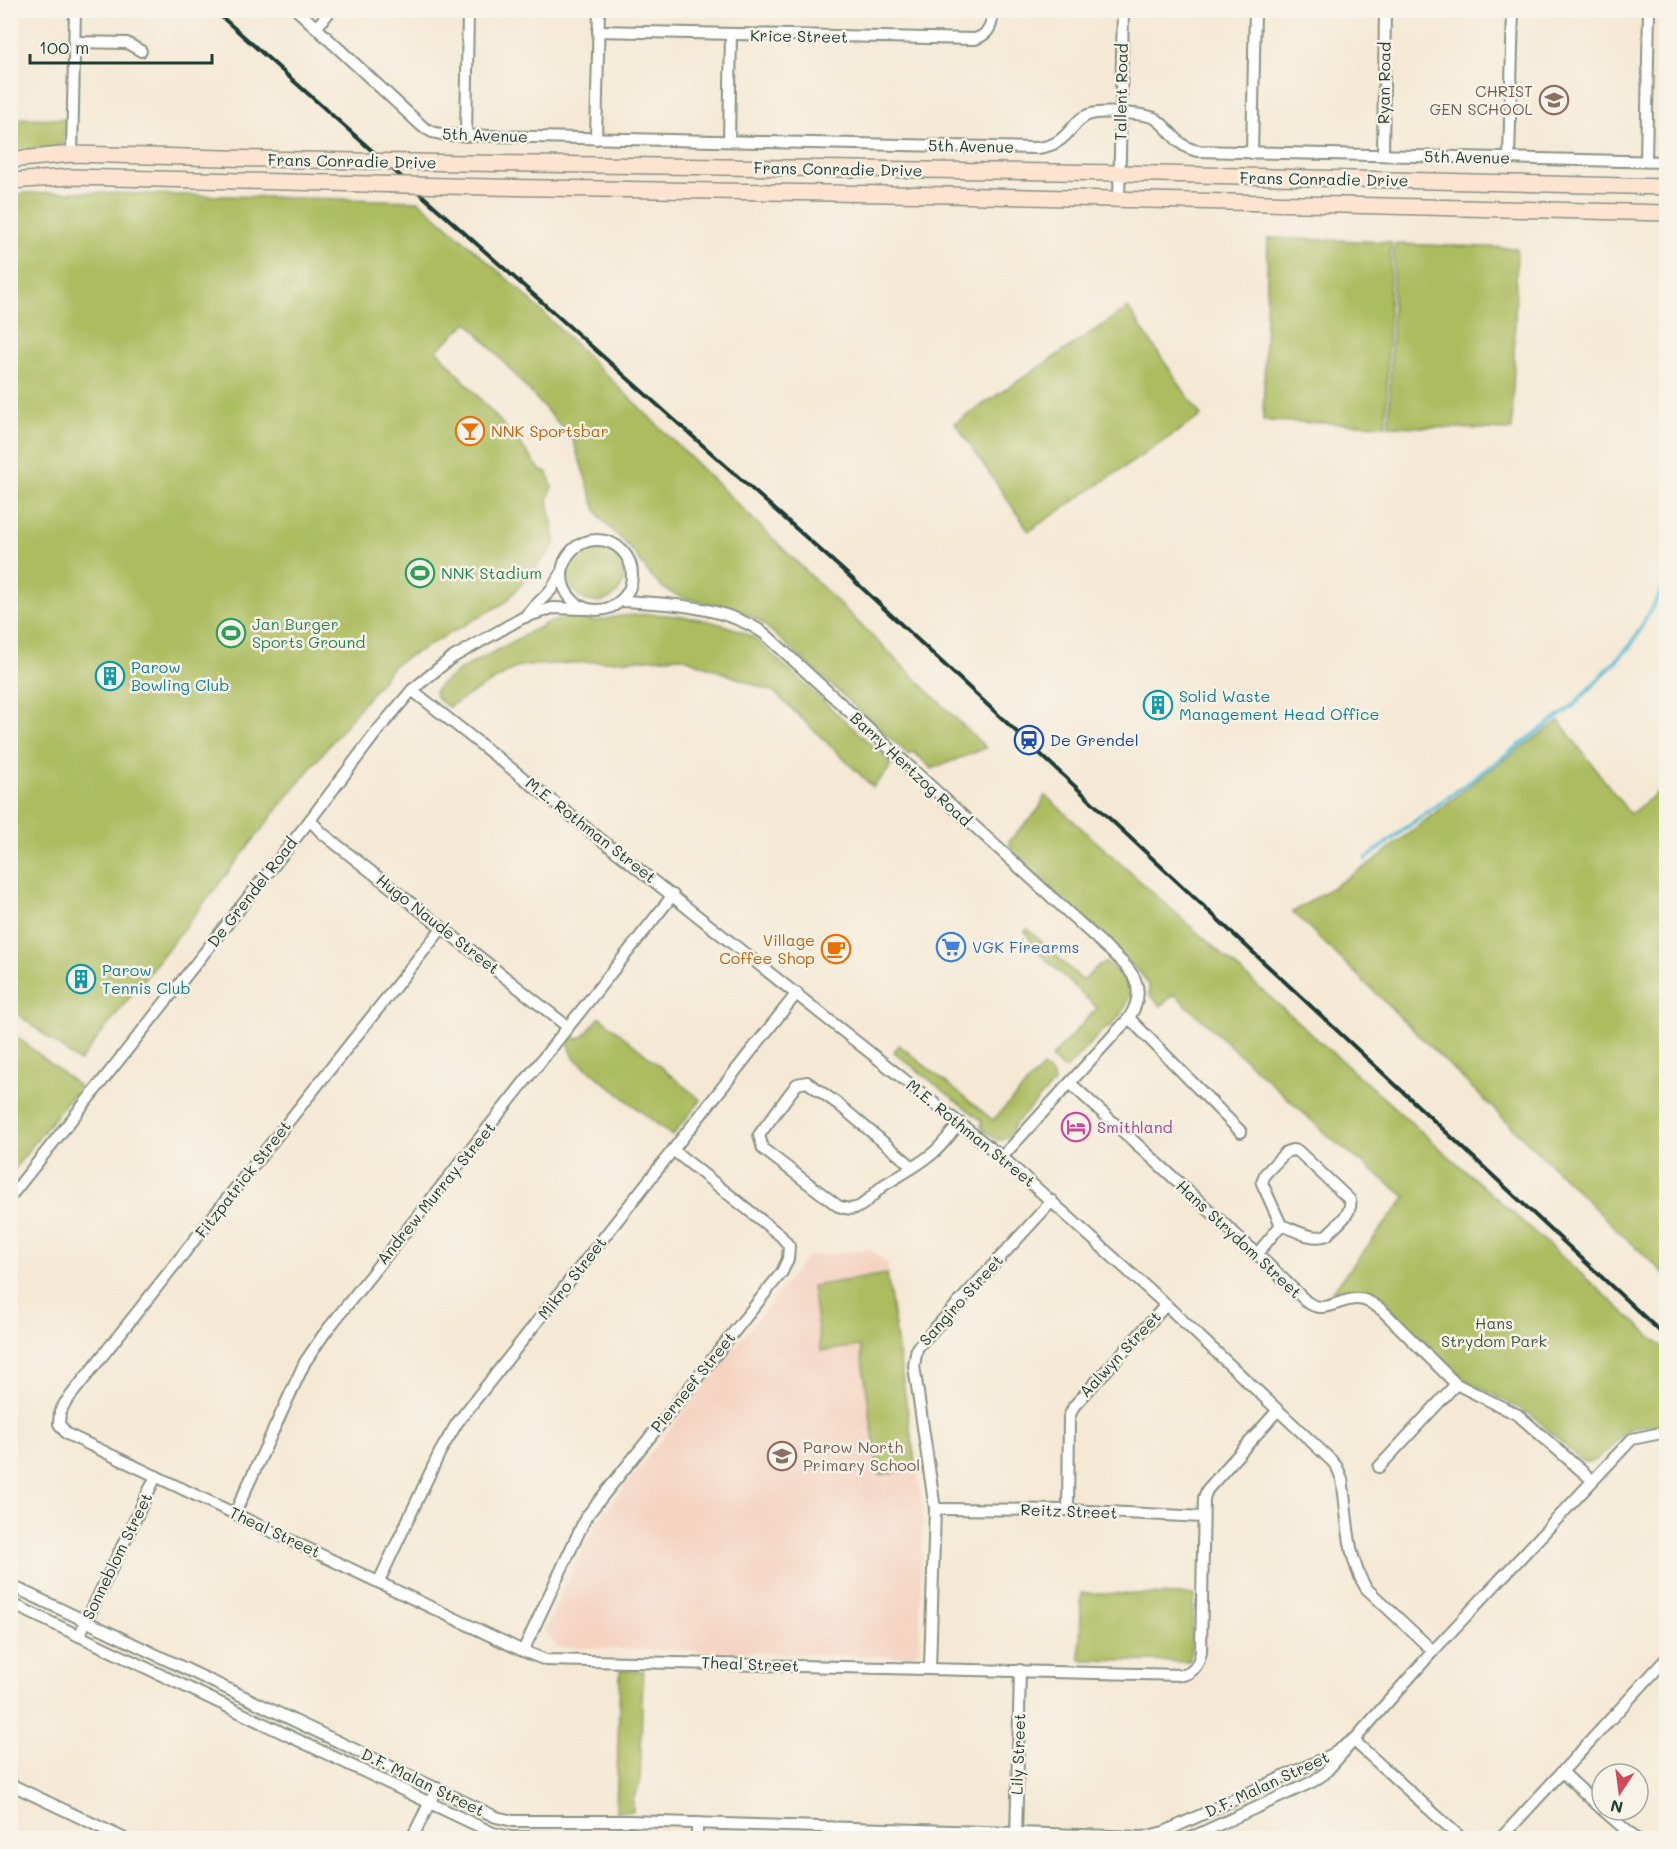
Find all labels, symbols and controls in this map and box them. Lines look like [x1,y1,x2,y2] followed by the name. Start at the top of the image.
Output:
[750,24,848,47] street label: Krice Street
[30,27,212,65] scale bar
[39,35,89,59] text: 100 m
[1372,42,1395,124] street label: Ryan Road
[1109,43,1132,141] street label: Tallent Road
[1429,80,1534,119] place label: CHRIST GEN SCHOOL
[1538,84,1570,116] school or university icon: CHRIST GEN SCHOOL
[442,123,528,146] street label: 5th Avenue
[928,134,1014,157] street label: 5th Avenue
[1424,145,1510,168] street label: 5th Avenue
[267,149,437,172] street label: Frans Conradie Drive
[753,157,923,180] street label: Frans Conradie Drive
[1239,167,1409,190] street label: Frans Conradie Drive
[454,415,486,447] bar icon: NNK Sportsbar
[491,420,609,441] place label: NNK Sportsbar
[404,557,436,589] sports icon: NNK Stadium
[441,562,542,583] place label: NNK Stadium
[252,613,365,652] place label: Jan Burger Sports Ground
[215,617,247,649] sports icon: Jan Burger Sports Ground
[131,656,229,695] place label: Parow Bowling Club
[94,660,126,692] building icon: Parow Bowling Club
[1179,685,1379,724] place label: Solid Waste Management Head Office
[1142,689,1174,721] building icon: Solid Waste Management Head Office
[846,707,976,830] street label: Barry Hertzog Road
[1013,724,1045,756] station icon: De Grendel
[1050,729,1139,750] place label: De Grendel
[522,772,661,887] street label: M.E. Rothman Street
[202,833,301,951] street label: De Grendel Road
[372,869,504,978] street label: Hugo Naude Street
[719,929,815,968] place label: Village Coffee Shop
[935,931,967,963] supermarket icon: VGK Firearms
[820,933,852,965] cafe icon: Village Coffee Shop
[972,936,1079,957] place label: VGK Firearms
[102,959,191,998] place label: Parow Tennis Club
[65,963,97,995] building icon: Parow Tennis Club
[903,1074,1040,1191] street label: M.E. Rothman Street
[1060,1111,1092,1143] hotel icon: Smithland
[190,1116,295,1242] street label: Fitzpatrick Street
[1097,1116,1173,1137] place label: Smithland
[372,1117,500,1268] street label: Andrew Murray Street
[1172,1175,1306,1302] street label: Hans Strydom Street
[533,1232,611,1323] street label: Mikro Street
[914,1250,1007,1350] street label: Sangiro Street
[1074,1306,1165,1401] street label: Aalwyn Street
[1441,1312,1547,1351] park label: Hans Strydom Park
[646,1327,740,1436] street label: Pierneef Street
[803,1436,920,1475] place label: Parow North Primary School
[766,1440,798,1472] school or university icon: Parow North Primary School
[77,1489,156,1623] street label: Sonneblom Street
[1020,1498,1118,1523] street label: Reitz Street
[226,1501,324,1562] street label: Theal Street
[701,1651,799,1676] street label: Theal Street
[1006,1713,1029,1795] street label: Lily Street
[358,1743,488,1820] street label: D.F. Malan Street
[1201,1746,1332,1821] street label: D.F. Malan Street
[1590,1762,1650,1822] north arrow
[1608,1796,1625,1819] text: N

